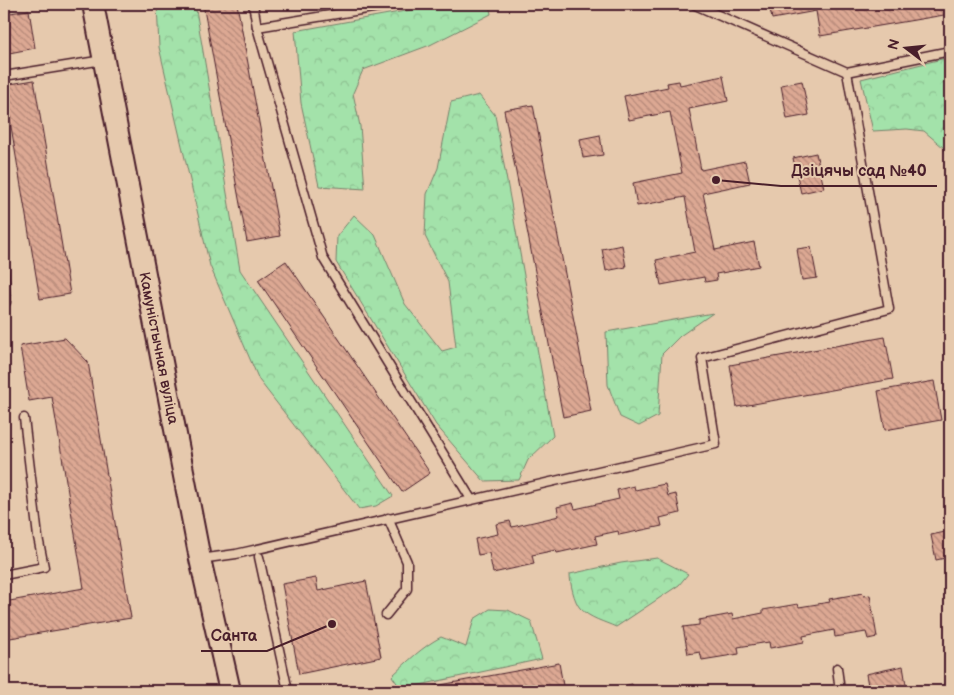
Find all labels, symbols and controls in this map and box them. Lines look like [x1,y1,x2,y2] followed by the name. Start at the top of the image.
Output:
[882,22,932,72] north arrow
[884,37,904,52] text: N
[781,155,937,186] callout: Дзіцячы сад №40
[791,162,927,181] text: Дзіцячы сад №40
[134,270,183,426] street label: Камуністычная вуліца
[201,620,267,651] callout: Санта
[211,627,258,646] text: Санта

